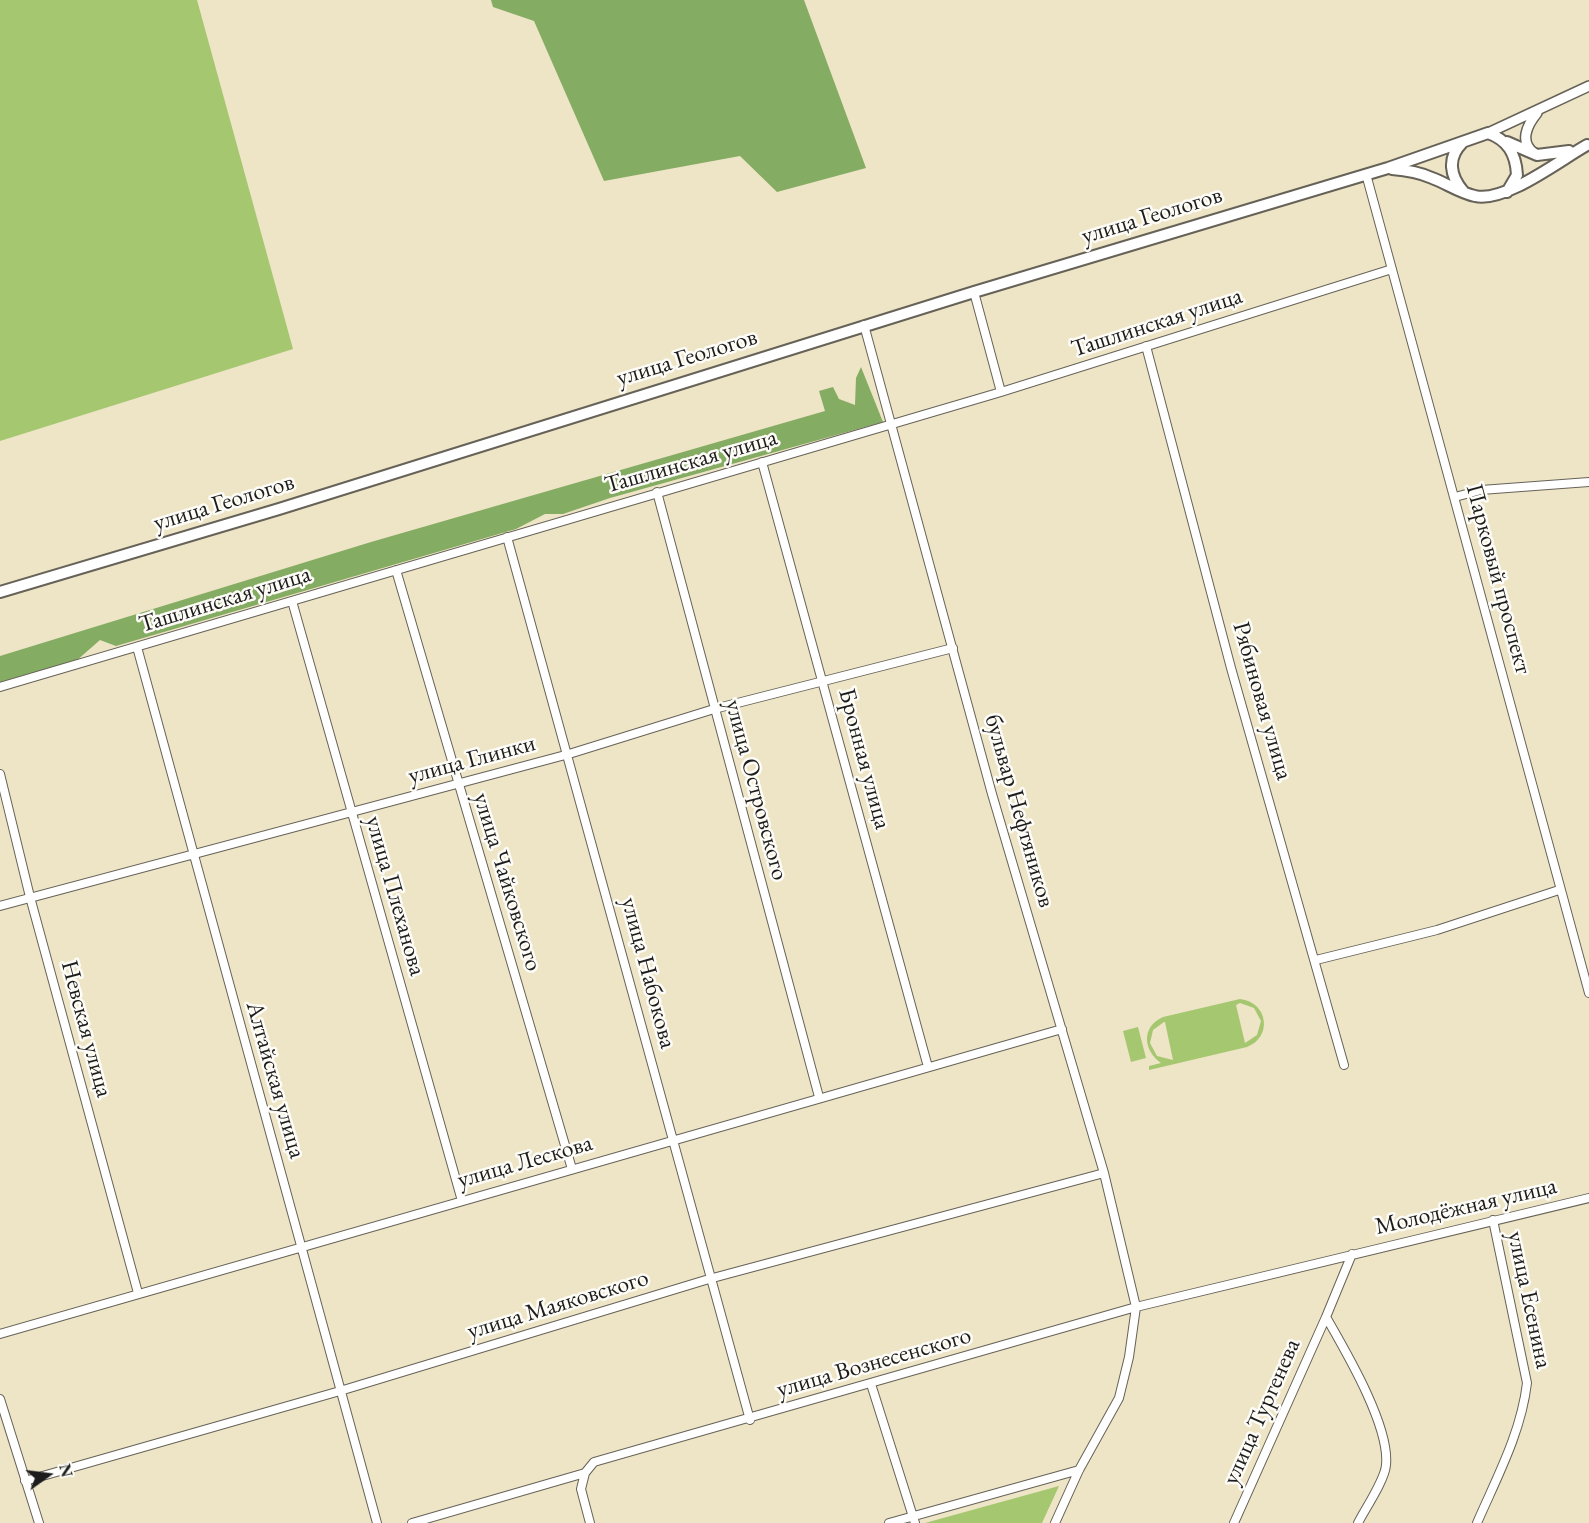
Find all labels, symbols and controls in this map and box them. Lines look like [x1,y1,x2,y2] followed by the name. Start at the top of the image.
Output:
[1078,181,1226,251] street label: улица Геологов
[1068,282,1246,364] street label: Ташлинская улица
[613,323,761,393] street label: улица Геологов
[601,424,781,500] street label: Ташлинская улица
[150,468,298,538] street label: улица Геологов
[1459,481,1537,677] street label: Парковый проспект
[136,560,314,640] street label: Ташлинская улица
[1226,619,1298,783] street label: Рябиновая улица
[831,685,897,833] street label: Бронная улица
[718,696,794,884] street label: улица Островского
[978,711,1060,911] street label: бульвар Нефтяников
[405,729,539,791] street label: улица Глинки
[466,789,548,975] street label: улица Чайковского
[358,813,432,979] street label: улица Плеханова
[614,894,682,1052] street label: улица Набокова
[54,957,118,1101] street label: Невская улица
[239,998,311,1162] street label: Алтайская улица
[454,1129,596,1195] street label: улица Лескова
[1372,1172,1560,1242] street label: Молодёжная улица
[1500,1229,1558,1371] street label: улица Есенина
[464,1264,652,1346] street label: улица Маяковского
[773,1321,975,1405] street label: улица Вознесенского
[1217,1334,1307,1490] street label: улица Тургенева
[18,1445,78,1505] north arrow
[54,1462,78,1479] text: N

